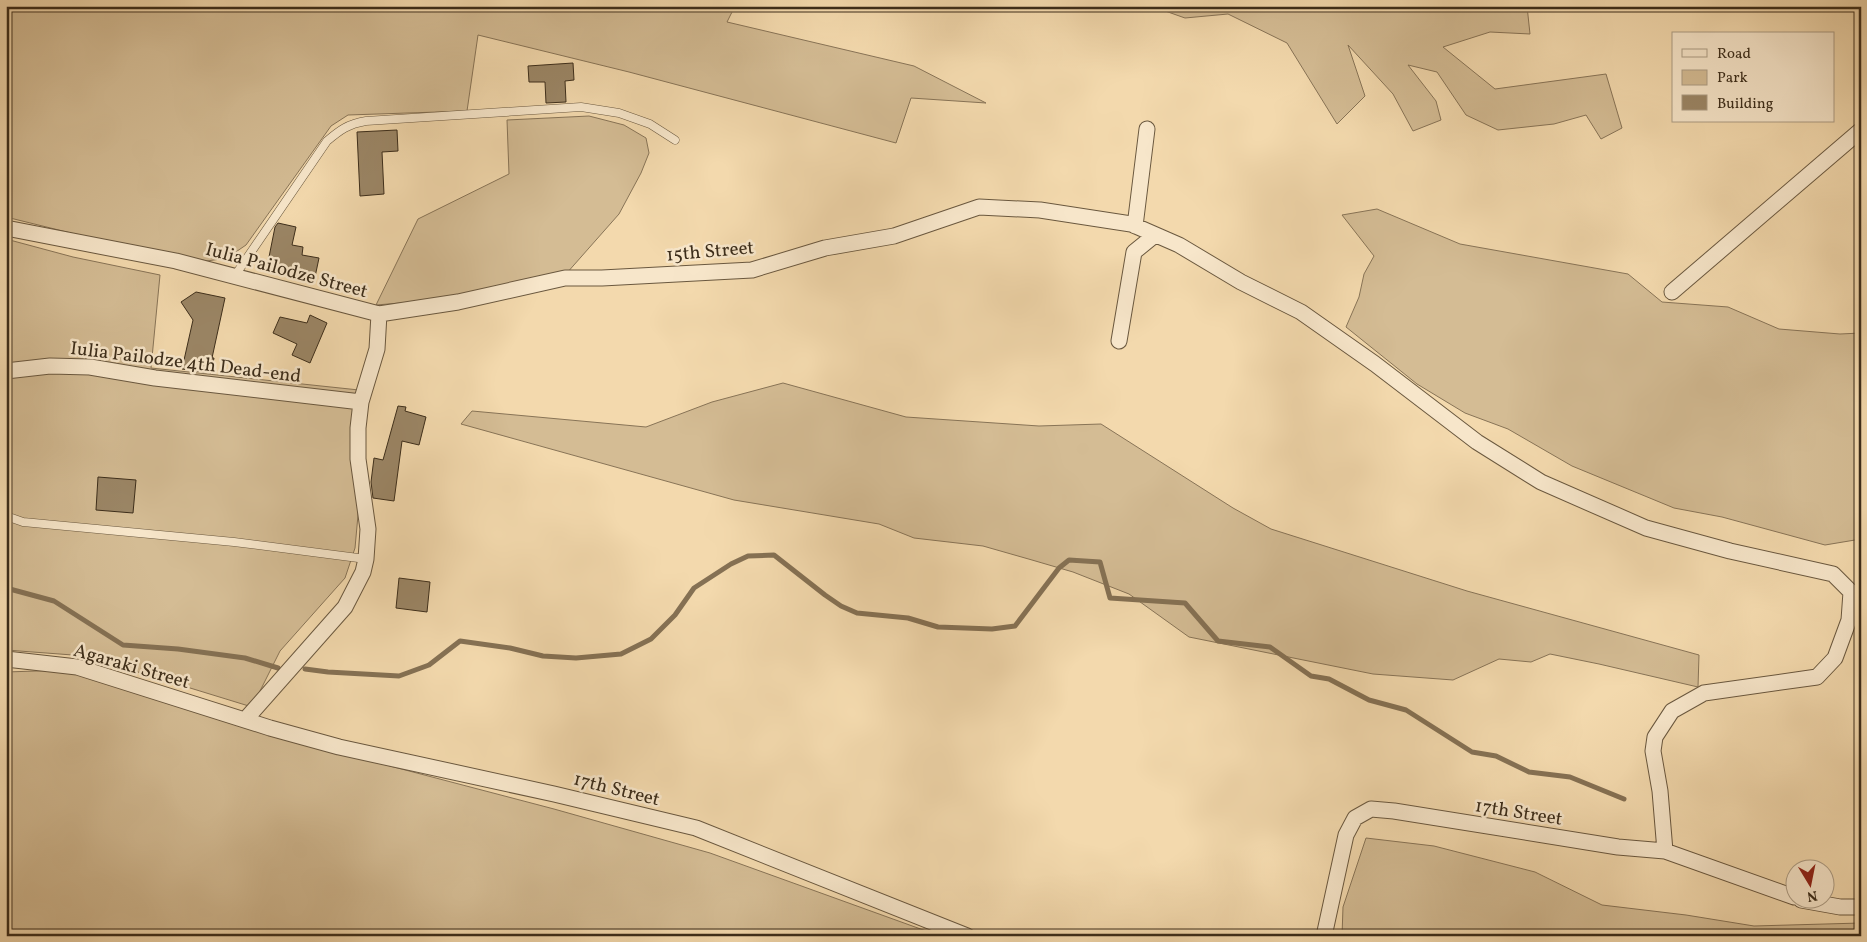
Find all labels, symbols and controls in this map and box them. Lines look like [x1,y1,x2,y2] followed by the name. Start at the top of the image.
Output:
[1672,32,1834,122] legend
[1717,44,1751,65] text: Road
[1717,68,1748,89] text: Park
[1717,94,1774,115] text: Building
[665,235,756,269] street label: 15th Street
[202,237,371,305] street label: Iulia Pailodze Street
[69,336,303,390] street label: Iulia Pailodze 4th Dead-end
[70,638,193,696] street label: Agaraki Street
[571,767,663,813] street label: 17th Street
[1473,793,1565,833] street label: 17th Street
[1784,860,1834,910] north arrow
[1805,885,1819,906] text: N

